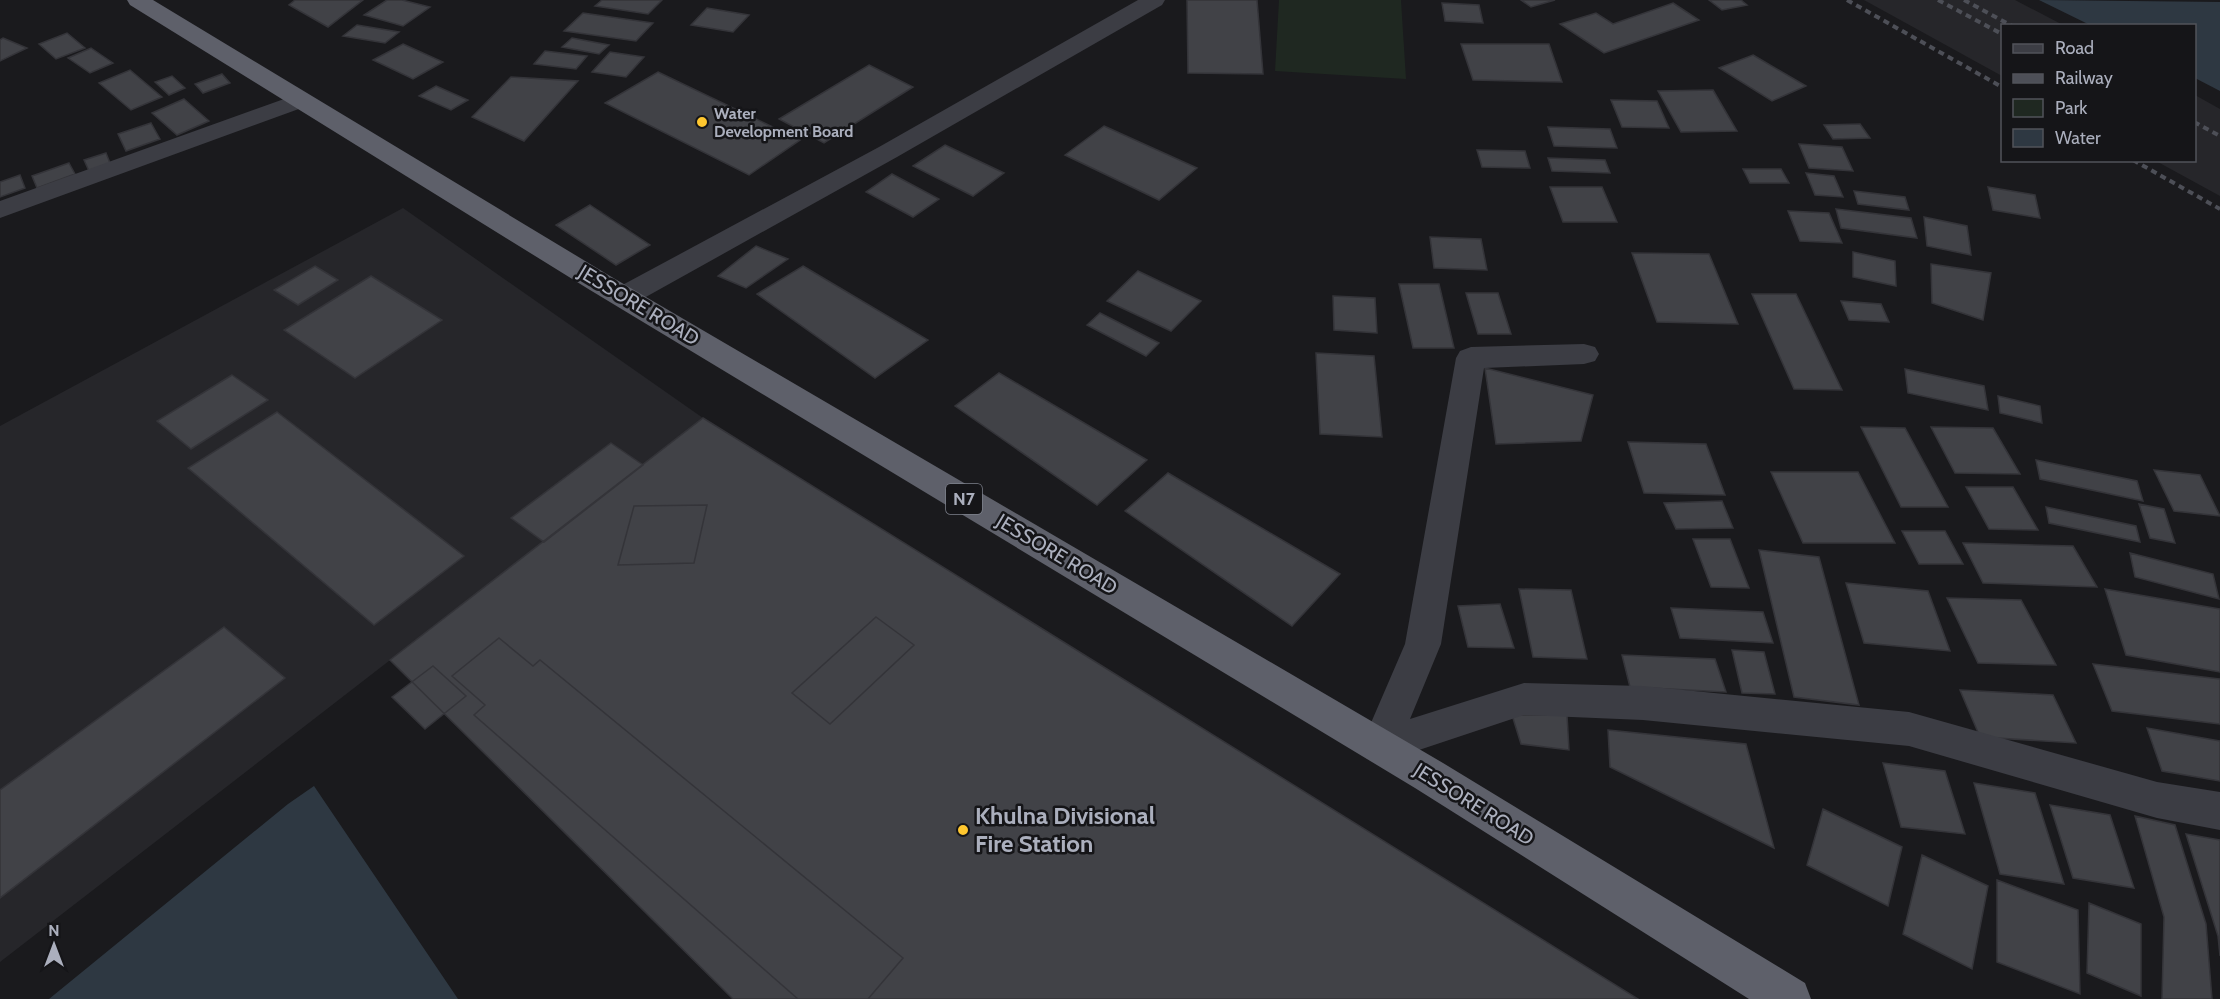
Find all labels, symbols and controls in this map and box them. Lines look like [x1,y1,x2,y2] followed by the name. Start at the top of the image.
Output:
[2001,24,2196,162] legend
[2055,37,2094,59] text: Road
[2055,67,2113,89] text: Railway
[2055,97,2088,119] text: Park
[714,104,853,141] place label: Water Development Board
[695,115,709,129] marker: Water Development Board
[2055,127,2101,149] text: Water
[573,259,704,350] street label: JESSORE ROAD
[946,484,982,514] road number: N7
[991,508,1122,599] street label: JESSORE ROAD
[1409,757,1538,850] street label: JESSORE ROAD
[975,801,1155,858] place label: Khulna Divisional Fire Station
[956,823,970,837] marker: Khulna Divisional Fire Station
[24,915,84,975] north arrow
[48,921,60,940] text: N

